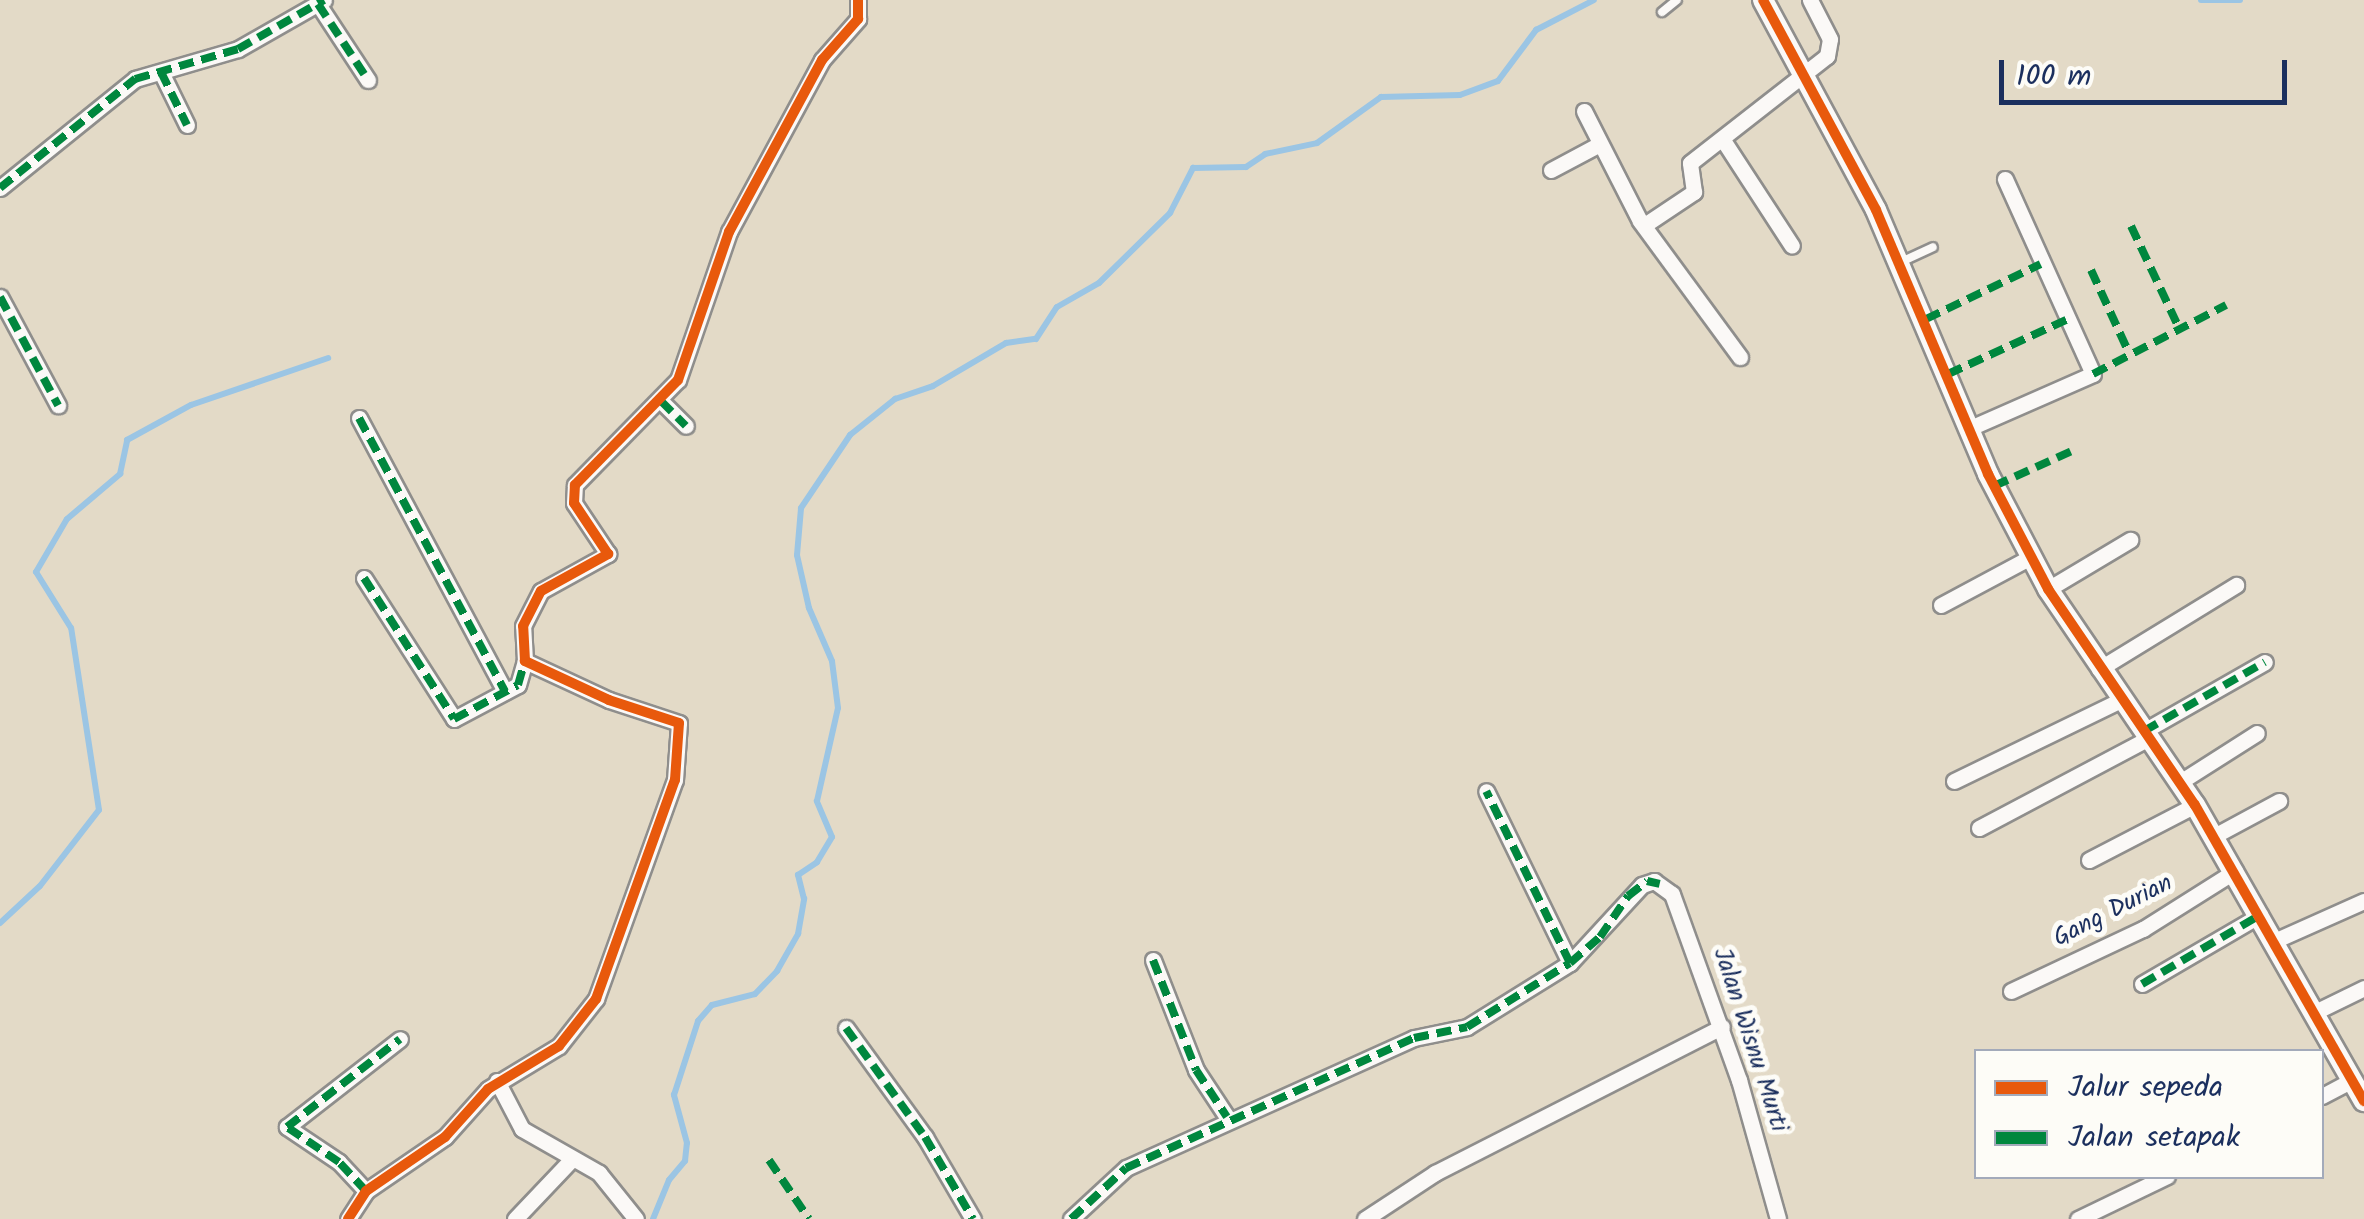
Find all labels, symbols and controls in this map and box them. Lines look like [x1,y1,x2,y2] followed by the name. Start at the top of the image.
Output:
[2004,40,2292,102] scale bar
[2016,53,2091,101] text: 100 m
[2048,868,2178,954] street label: Gang Durian
[1706,944,1794,1136] street label: Jalan Wisnu Murti
[1974,1049,2324,1179] legend
[2068,1064,2223,1112] text: Jalur sepeda
[2068,1114,2240,1162] text: Jalan setapak

